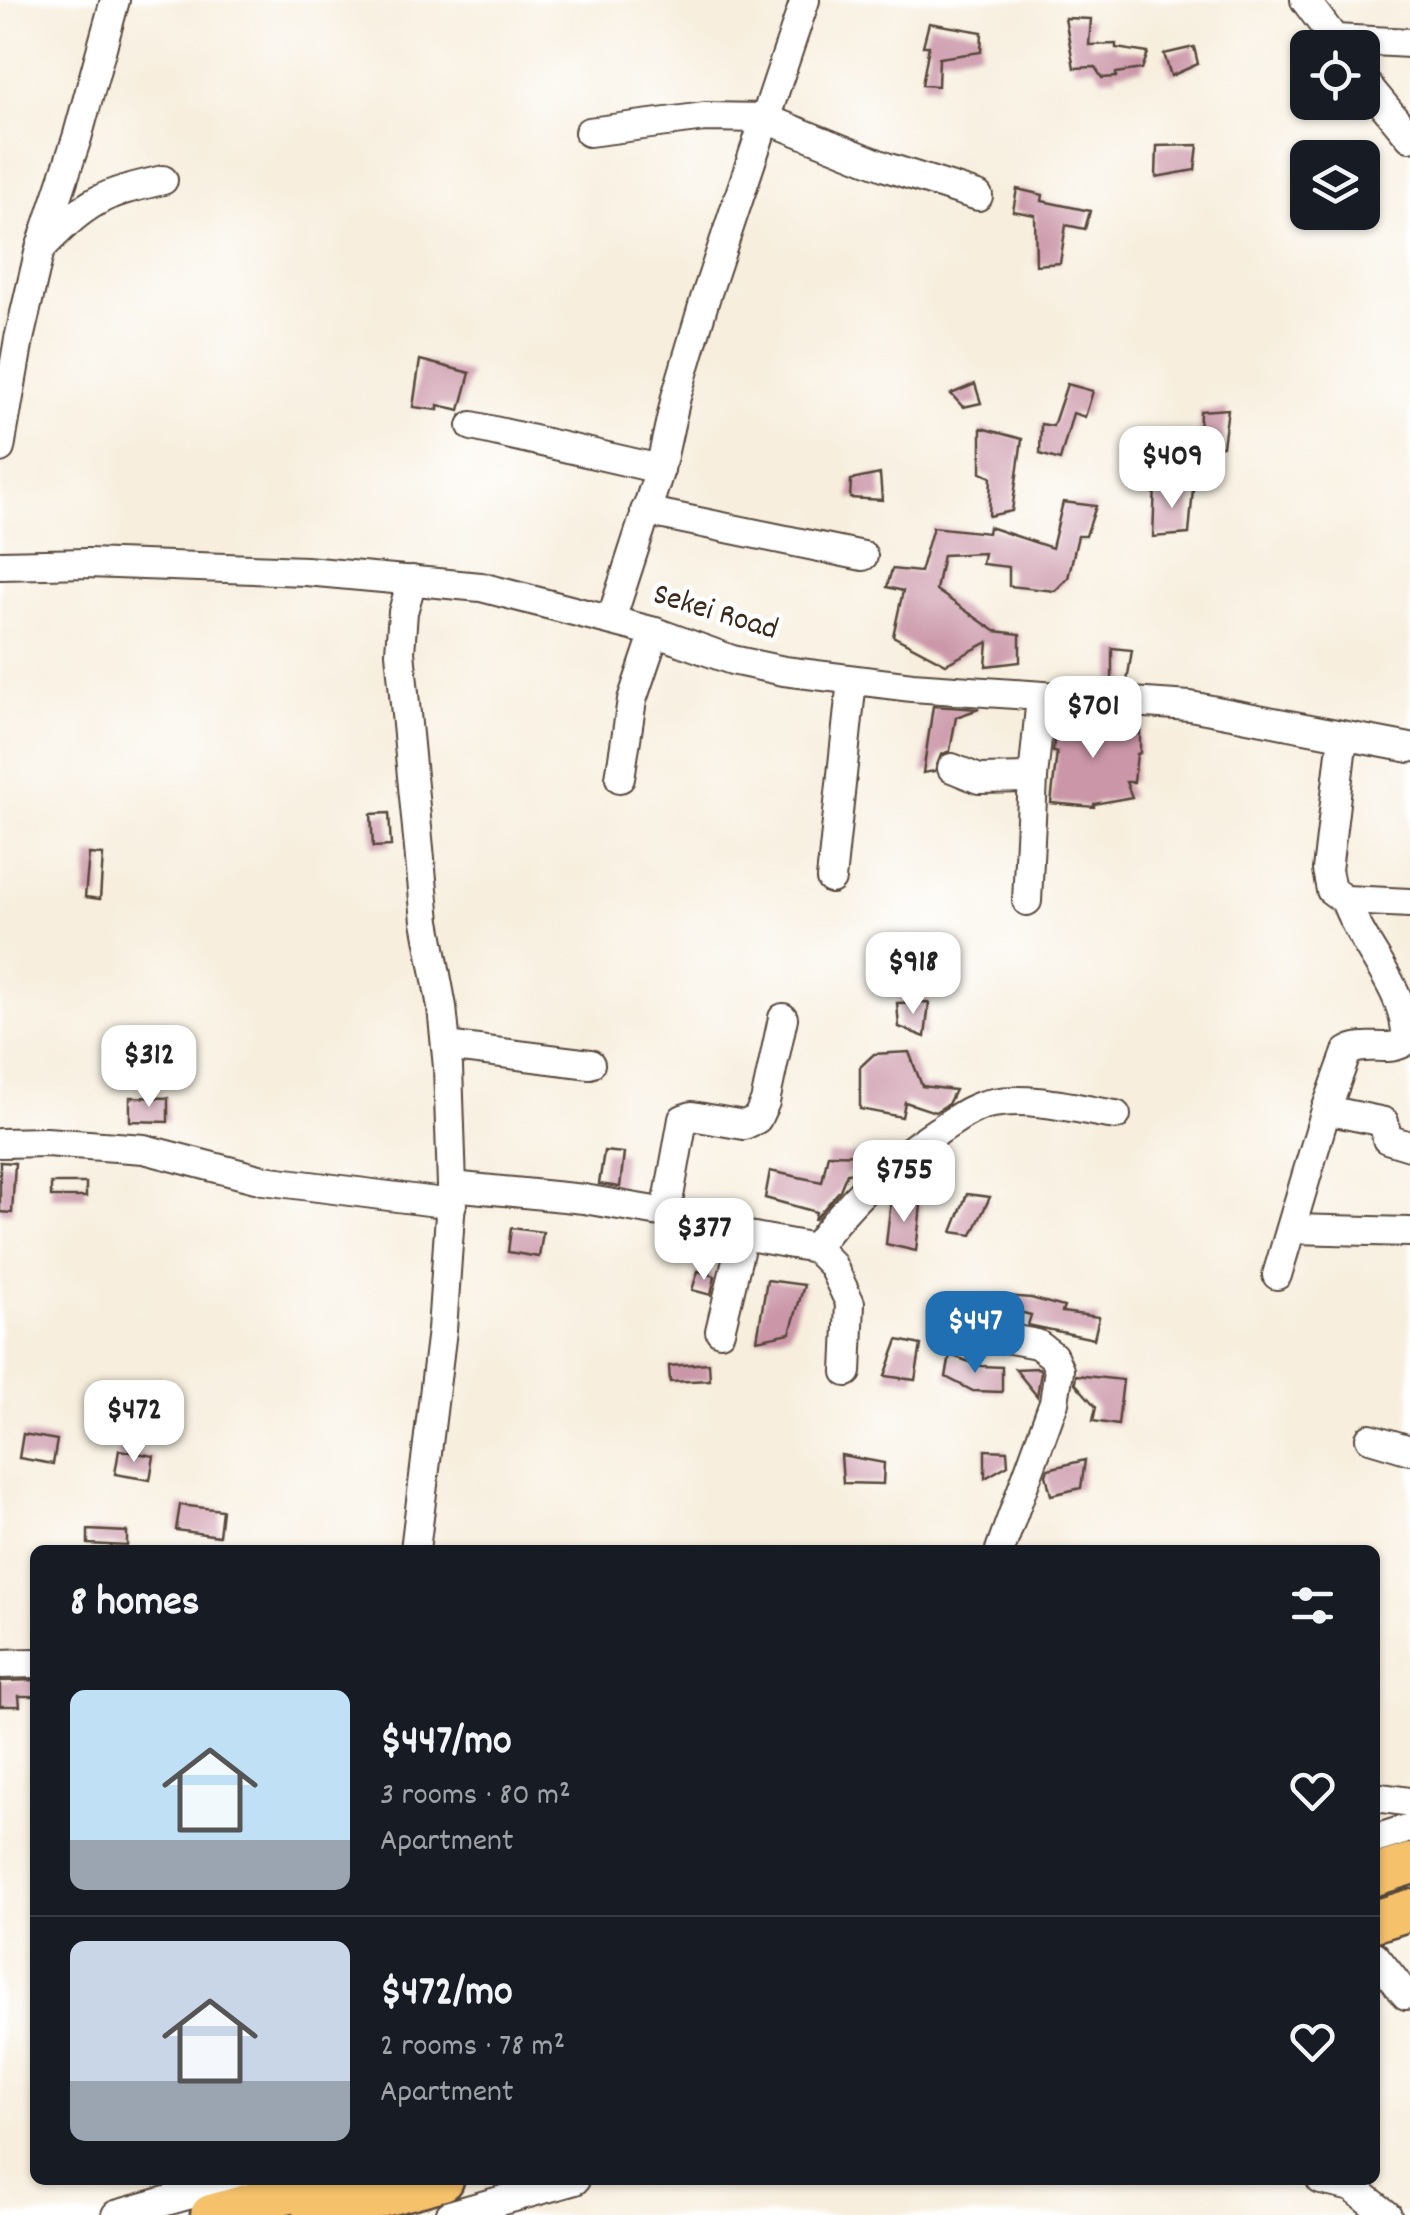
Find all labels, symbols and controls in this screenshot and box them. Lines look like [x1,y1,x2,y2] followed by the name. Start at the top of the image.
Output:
[1290,30,1380,230] map controls
[1290,30,1380,120] button: locate
[1290,140,1380,230] button: layers
[1113,426,1231,511] pin: $409
[1141,435,1203,481] text: $409
[647,573,783,655] street label: Sekei Road
[1034,676,1152,761] pin: $701
[1067,685,1119,731] text: $701
[854,932,972,1017] pin: $918
[888,941,938,987] text: $918
[90,1025,208,1110] pin: $312
[123,1034,175,1080] text: $312
[845,1140,963,1225] pin: $755
[875,1149,933,1195] text: $755
[645,1198,763,1283] pin: $377
[677,1207,731,1253] text: $377
[916,1291,1034,1376] pin: $447
[947,1300,1003,1346] text: $447
[75,1380,193,1465] pin: $472
[106,1389,162,1435] text: $472
[70,1575,199,1635] text: 8 homes
[1285,1578,1340,1633] icon: filters
[380,1714,512,1774] text: $447/mo
[150,1730,270,1850] icon: home
[1285,1763,1340,1818] icon: heart
[380,1774,571,1820] text: 3 rooms · 80 m²
[380,1820,514,1866] text: Apartment
[380,1965,513,2025] text: $472/mo
[150,1981,270,2101] icon: home
[1285,2014,1340,2069] icon: heart
[380,2025,565,2071] text: 2 rooms · 78 m²
[380,2071,514,2117] text: Apartment

